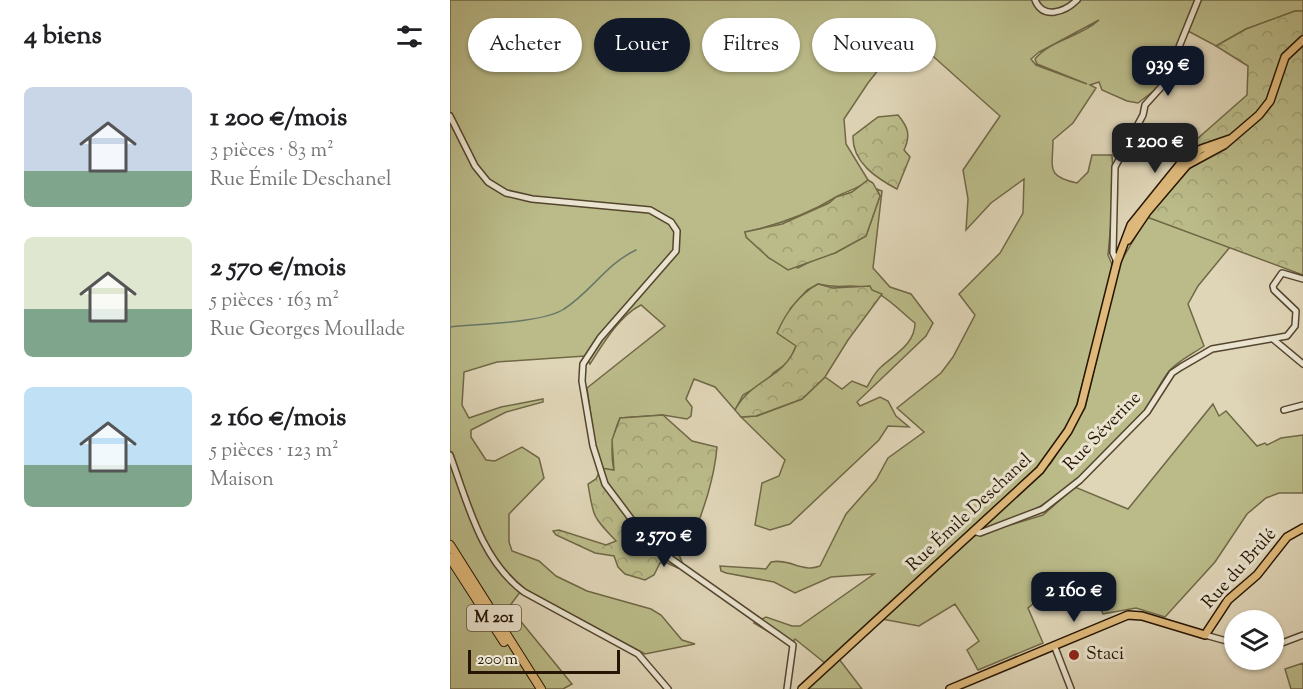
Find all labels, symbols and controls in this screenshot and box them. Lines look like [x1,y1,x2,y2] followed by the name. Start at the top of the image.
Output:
[24,18,102,55] text: 4 biens
[468,18,582,72] chip: Acheter
[594,18,690,72] chip: Louer
[702,18,800,72] chip: Filtres
[812,18,936,72] chip: Nouveau
[393,20,426,53] icon: filters
[1126,46,1210,97] pin: 939 €
[1146,51,1190,80] text: 939 €
[210,100,347,137] text: 1 200 €/mois
[72,111,144,183] icon: home
[1100,123,1210,174] pin: 1 200 €
[1126,128,1184,157] text: 1 200 €
[210,137,334,166] text: 3 pièces · 83 m²
[210,166,391,195] text: Rue Émile Deschanel
[210,250,346,287] text: 2 570 €/mois
[72,261,144,333] icon: home
[210,287,339,316] text: 5 pièces · 163 m²
[210,316,405,345] text: Rue Georges Moullade
[1058,386,1148,478] street label: Rue Séverine
[210,400,346,437] text: 2 160 €/mois
[72,411,144,483] icon: home
[210,437,339,466] text: 5 pièces · 123 m²
[901,448,1039,578] street label: Rue Émile Deschanel
[210,466,274,495] text: Maison
[609,517,719,568] pin: 2 570 €
[635,522,693,551] text: 2 570 €
[1197,523,1283,615] street label: Rue du Brûlé
[1019,572,1129,623] pin: 2 160 €
[1045,577,1103,606] text: 2 160 €
[467,605,521,631] road number: M 201
[1224,610,1284,670] map controls
[1224,610,1284,670] button: layers
[1086,642,1124,668] place label: Staci
[468,647,620,674] scale bar
[1067,648,1081,662] marker: Staci
[477,649,518,672] text: 200 m

